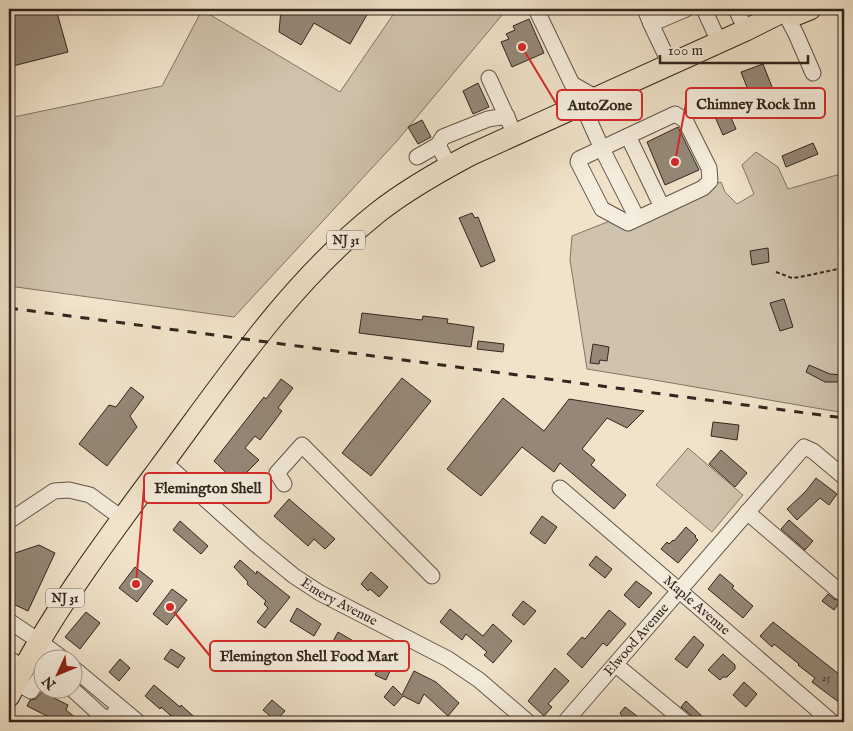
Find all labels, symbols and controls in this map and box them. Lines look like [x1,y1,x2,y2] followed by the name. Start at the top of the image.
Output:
[660,32,808,64] scale bar
[668,41,704,60] text: 100 m
[686,88,825,118] callout: Chimney Rock Inn
[557,90,642,120] callout: AutoZone
[696,95,816,114] text: Chimney Rock Inn
[567,96,632,115] text: AutoZone
[327,230,365,250] road number: NJ 31
[144,473,271,503] callout: Flemington Shell
[154,479,263,498] text: Flemington Shell
[659,572,734,640] street label: Maple Avenue
[297,574,381,630] street label: Emery Avenue
[46,588,84,608] road number: NJ 31
[600,599,673,680] street label: Elwood Avenue
[210,641,409,671] callout: Flemington Shell Food Mart
[220,647,399,666] text: Flemington Shell Food Mart
[32,648,82,698] north arrow
[821,671,831,685] house number: 25
[39,672,61,694] text: N

